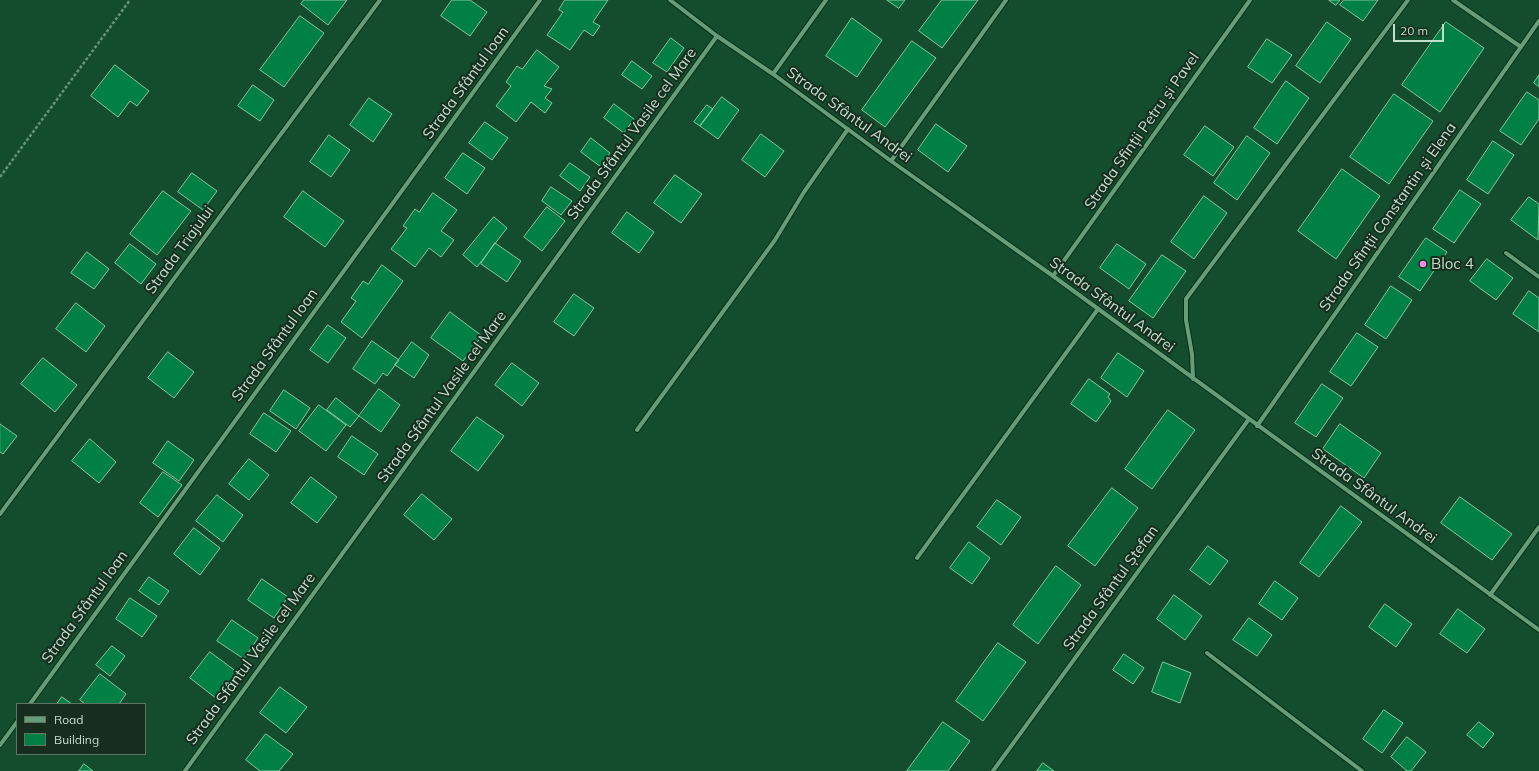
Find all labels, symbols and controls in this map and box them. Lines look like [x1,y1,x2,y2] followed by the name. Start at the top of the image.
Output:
[1395,16,1446,42] scale bar
[419,23,513,143] street label: Strada Sfântul Ioan
[1400,23,1428,38] text: 20 m
[564,45,700,223] street label: Strada Sfântul Vasile cel Mare
[1081,49,1203,213] street label: Strada Sfinții Petru și Pavel
[783,64,915,166] street label: Strada Sfântul Andrei
[1316,119,1460,315] street label: Strada Sfinții Constantin și Elena
[142,202,218,298] street label: Strada Triajului
[1046,254,1178,356] street label: Strada Sfântul Andrei
[1431,255,1474,273] place label: Bloc 4
[1418,259,1428,269] marker: Bloc 4
[228,285,322,405] street label: Strada Sfântul Ioan
[374,308,510,486] street label: Strada Sfântul Vasile cel Mare
[1308,445,1440,547] street label: Strada Sfântul Andrei
[1060,522,1162,654] street label: Strada Sfântul Ștefan
[38,547,132,667] street label: Strada Sfântul Ioan
[183,570,319,748] street label: Strada Sfântul Vasile cel Mare
[16,703,146,755] legend
[54,712,83,727] text: Road
[54,732,99,747] text: Building

